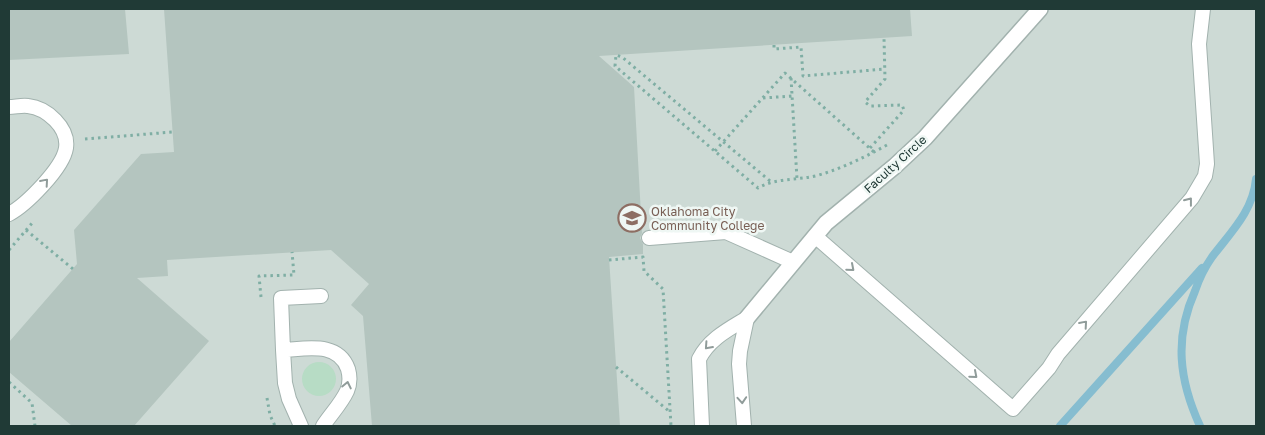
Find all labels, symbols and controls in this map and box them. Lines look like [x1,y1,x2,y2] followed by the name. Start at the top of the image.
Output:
[861,132,929,196] street label: Faculty Circle
[39,179,48,188] one-way arrow
[1184,198,1192,207] one-way arrow
[617,203,647,233] school or university icon: Oklahoma City Community College
[651,204,764,233] place label: Oklahoma City Community College
[846,262,855,271] one-way arrow
[1078,321,1086,330] one-way arrow
[705,340,714,349] one-way arrow
[968,369,977,377] one-way arrow
[342,381,352,389] one-way arrow
[736,397,747,405] one-way arrow

